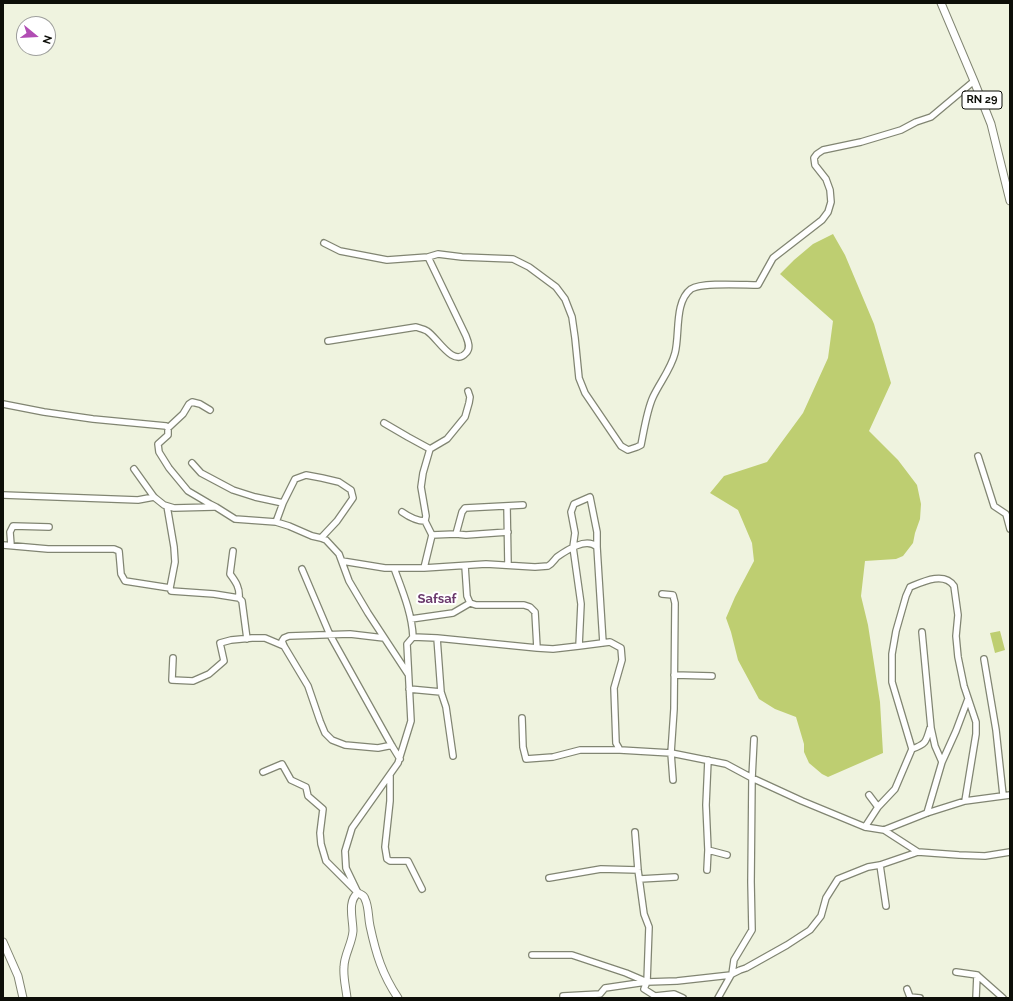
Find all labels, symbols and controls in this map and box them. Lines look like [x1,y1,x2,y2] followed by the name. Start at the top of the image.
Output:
[16,16,56,56] north arrow
[39,34,54,46] text: N
[962,91,1002,109] road number: RN 29
[418,591,456,607] district label: Safsaf

